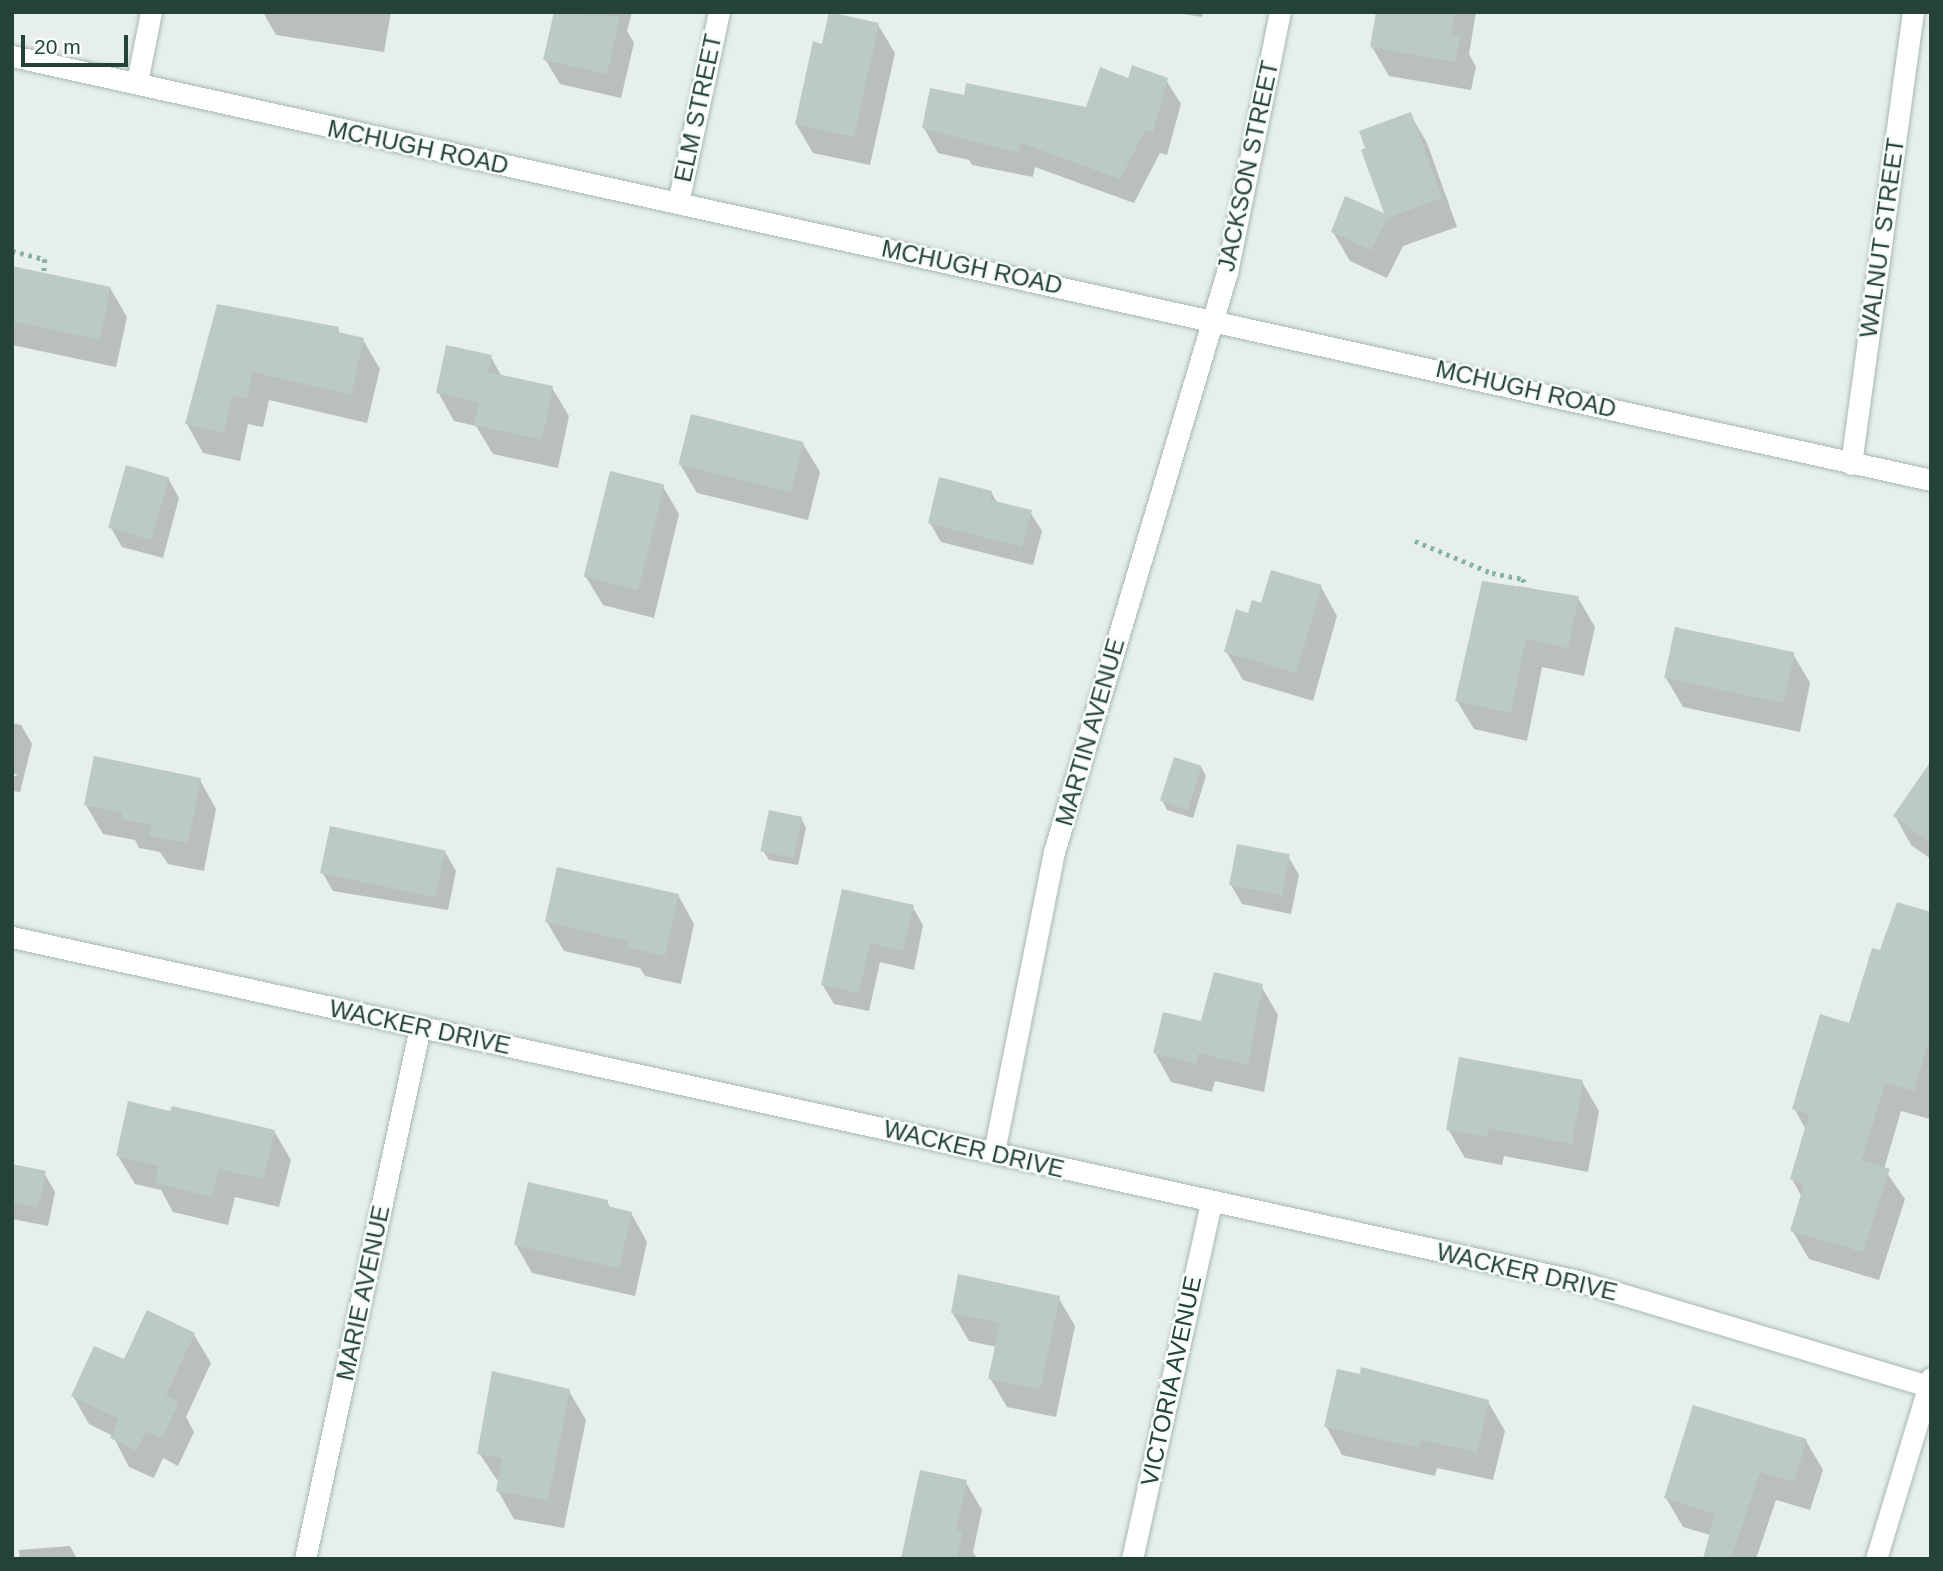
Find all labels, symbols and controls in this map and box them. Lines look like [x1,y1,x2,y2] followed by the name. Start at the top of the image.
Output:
[24,21,131,65] scale bar
[668,31,728,185] street label: ELM STREET
[34,35,81,58] text: 20 m
[1212,58,1284,274] street label: JACKSON STREET
[325,114,511,180] street label: MCHUGH ROAD
[1854,136,1910,340] street label: WALNUT STREET
[879,234,1065,300] street label: MCHUGH ROAD
[1433,354,1619,424] street label: MCHUGH ROAD
[1049,634,1131,830] street label: MARTIN AVENUE
[327,994,513,1060] street label: WACKER DRIVE
[881,1114,1067,1184] street label: WACKER DRIVE
[330,1202,396,1384] street label: MARIE AVENUE
[1434,1237,1620,1307] street label: WACKER DRIVE
[1134,1272,1208,1490] street label: VICTORIA AVENUE

